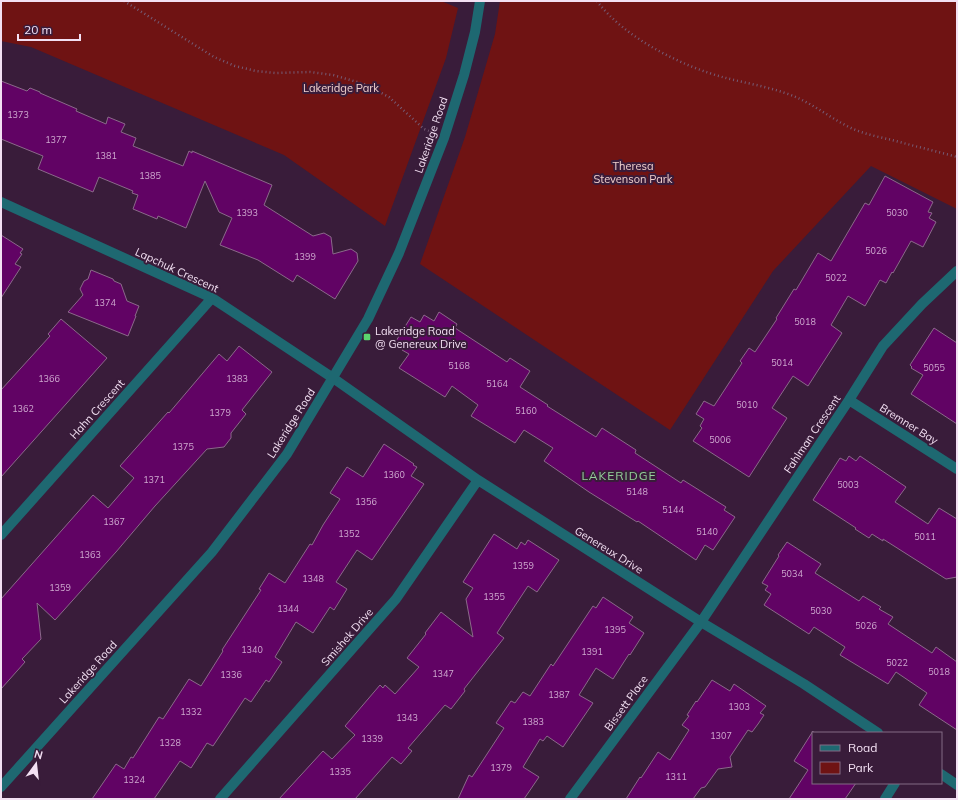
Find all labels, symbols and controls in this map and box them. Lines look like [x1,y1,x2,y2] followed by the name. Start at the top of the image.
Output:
[18,16,80,42] scale bar
[24,22,52,37] text: 20 m
[303,81,379,95] park label: Lakeridge Park
[411,95,451,175] street label: Lakeridge Road
[7,109,29,120] house number: 1373
[45,134,67,145] house number: 1377
[95,150,117,161] house number: 1381
[594,159,673,186] park label: Theresa Stevenson Park
[139,170,161,181] house number: 1385
[236,207,258,218] house number: 1393
[886,207,908,218] house number: 5030
[133,245,221,296] street label: Lapchuk Crescent
[865,245,887,256] house number: 5026
[294,251,316,262] house number: 1399
[825,272,847,283] house number: 5022
[94,297,116,308] house number: 1374
[794,316,816,327] house number: 5018
[375,324,467,351] place label: Lakeridge Road @ Genereux Drive
[362,332,372,342] marker: Lakeridge Road @ Genereux Drive
[771,357,793,368] house number: 5014
[448,360,470,371] house number: 5168
[923,362,945,373] house number: 5055
[38,373,60,384] house number: 1366
[226,373,248,384] house number: 1383
[67,376,127,442] street label: Hahn Crescent
[486,378,508,389] house number: 5164
[264,385,318,461] street label: Lakeridge Road
[781,392,844,476] street label: Fahlman Crescent
[736,399,758,410] house number: 5010
[877,401,941,448] street label: Bremner Bay
[12,403,34,414] house number: 1362
[515,405,537,416] house number: 5160
[209,407,231,418] house number: 1379
[709,434,731,445] house number: 5006
[172,441,194,452] house number: 1375
[582,468,657,483] district label: LAKERIDGE
[383,469,405,480] house number: 1360
[143,474,165,485] house number: 1371
[837,479,859,490] house number: 5003
[626,486,648,497] house number: 5148
[355,496,377,507] house number: 1356
[662,504,684,515] house number: 5144
[103,516,125,527] house number: 1367
[572,523,646,577] street label: Genereux Drive
[696,526,718,537] house number: 5140
[338,528,360,539] house number: 1352
[914,531,936,542] house number: 5011
[79,549,101,560] house number: 1363
[512,560,534,571] house number: 1359
[781,568,803,579] house number: 5034
[302,573,324,584] house number: 1348
[49,582,71,593] house number: 1359
[483,591,505,602] house number: 1355
[277,603,299,614] house number: 1344
[318,605,376,669] street label: Smishek Drive
[810,605,832,616] house number: 5030
[855,620,877,631] house number: 5026
[604,624,626,635] house number: 1395
[56,638,120,706] street label: Lakeridge Road
[241,644,263,655] house number: 1340
[581,646,603,657] house number: 1391
[886,657,908,668] house number: 5022
[928,666,950,677] house number: 5018
[432,668,454,679] house number: 1347
[220,669,242,680] house number: 1336
[601,673,651,733] street label: Bissett Place
[548,689,570,700] house number: 1387
[728,701,750,712] house number: 1303
[180,706,202,717] house number: 1332
[396,712,418,723] house number: 1343
[522,716,544,727] house number: 1383
[710,730,732,741] house number: 1307
[812,732,942,784] legend
[361,733,383,744] house number: 1339
[159,737,181,748] house number: 1328
[848,740,877,755] text: Road
[16,744,56,784] north arrow
[33,747,44,762] text: N
[848,760,874,775] text: Park
[490,762,512,773] house number: 1379
[329,766,351,777] house number: 1335
[665,771,687,782] house number: 1311
[123,774,145,785] house number: 1324

